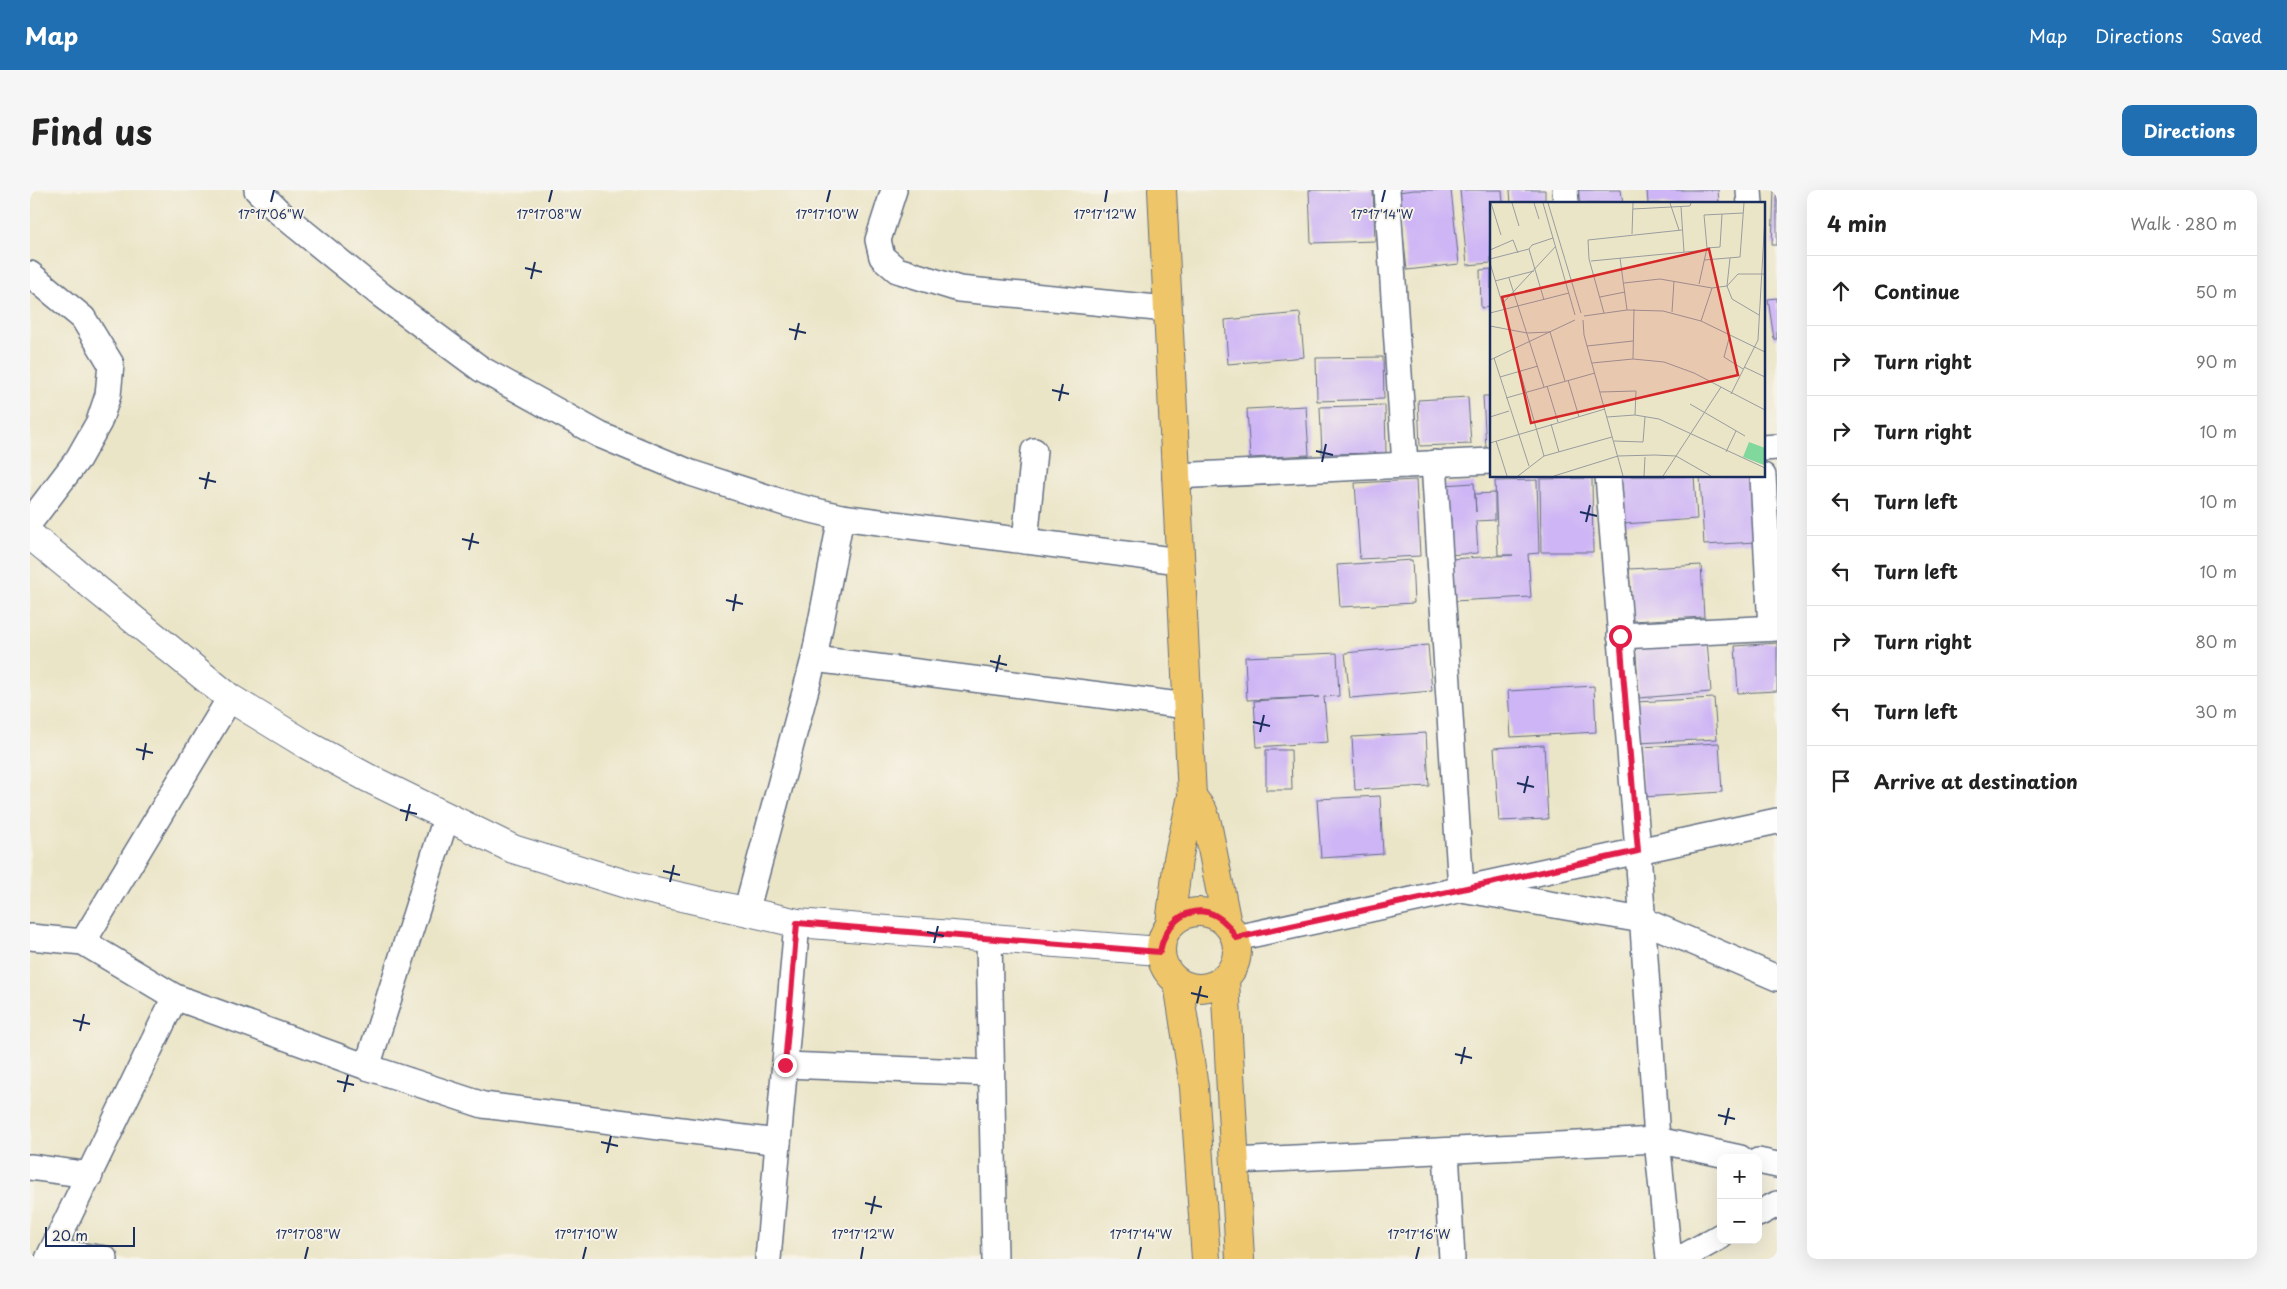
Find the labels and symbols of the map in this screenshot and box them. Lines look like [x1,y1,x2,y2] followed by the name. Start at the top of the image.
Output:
[1490,202,1764,478] inset map
[238,205,305,223] text: 17°17'06"W
[516,205,582,223] text: 17°17'08"W
[795,205,859,223] text: 17°17'10"W
[1074,205,1137,223] text: 17°17'12"W
[1351,205,1414,223] text: 17°17'14"W
[1609,625,1632,648] route start
[774,1054,797,1077] route end
[45,1224,135,1247] scale bar
[275,1225,341,1243] text: 17°17'08"W
[554,1225,618,1243] text: 17°17'10"W
[832,1225,895,1243] text: 17°17'12"W
[1110,1225,1173,1243] text: 17°17'14"W
[1388,1225,1451,1243] text: 17°17'16"W

